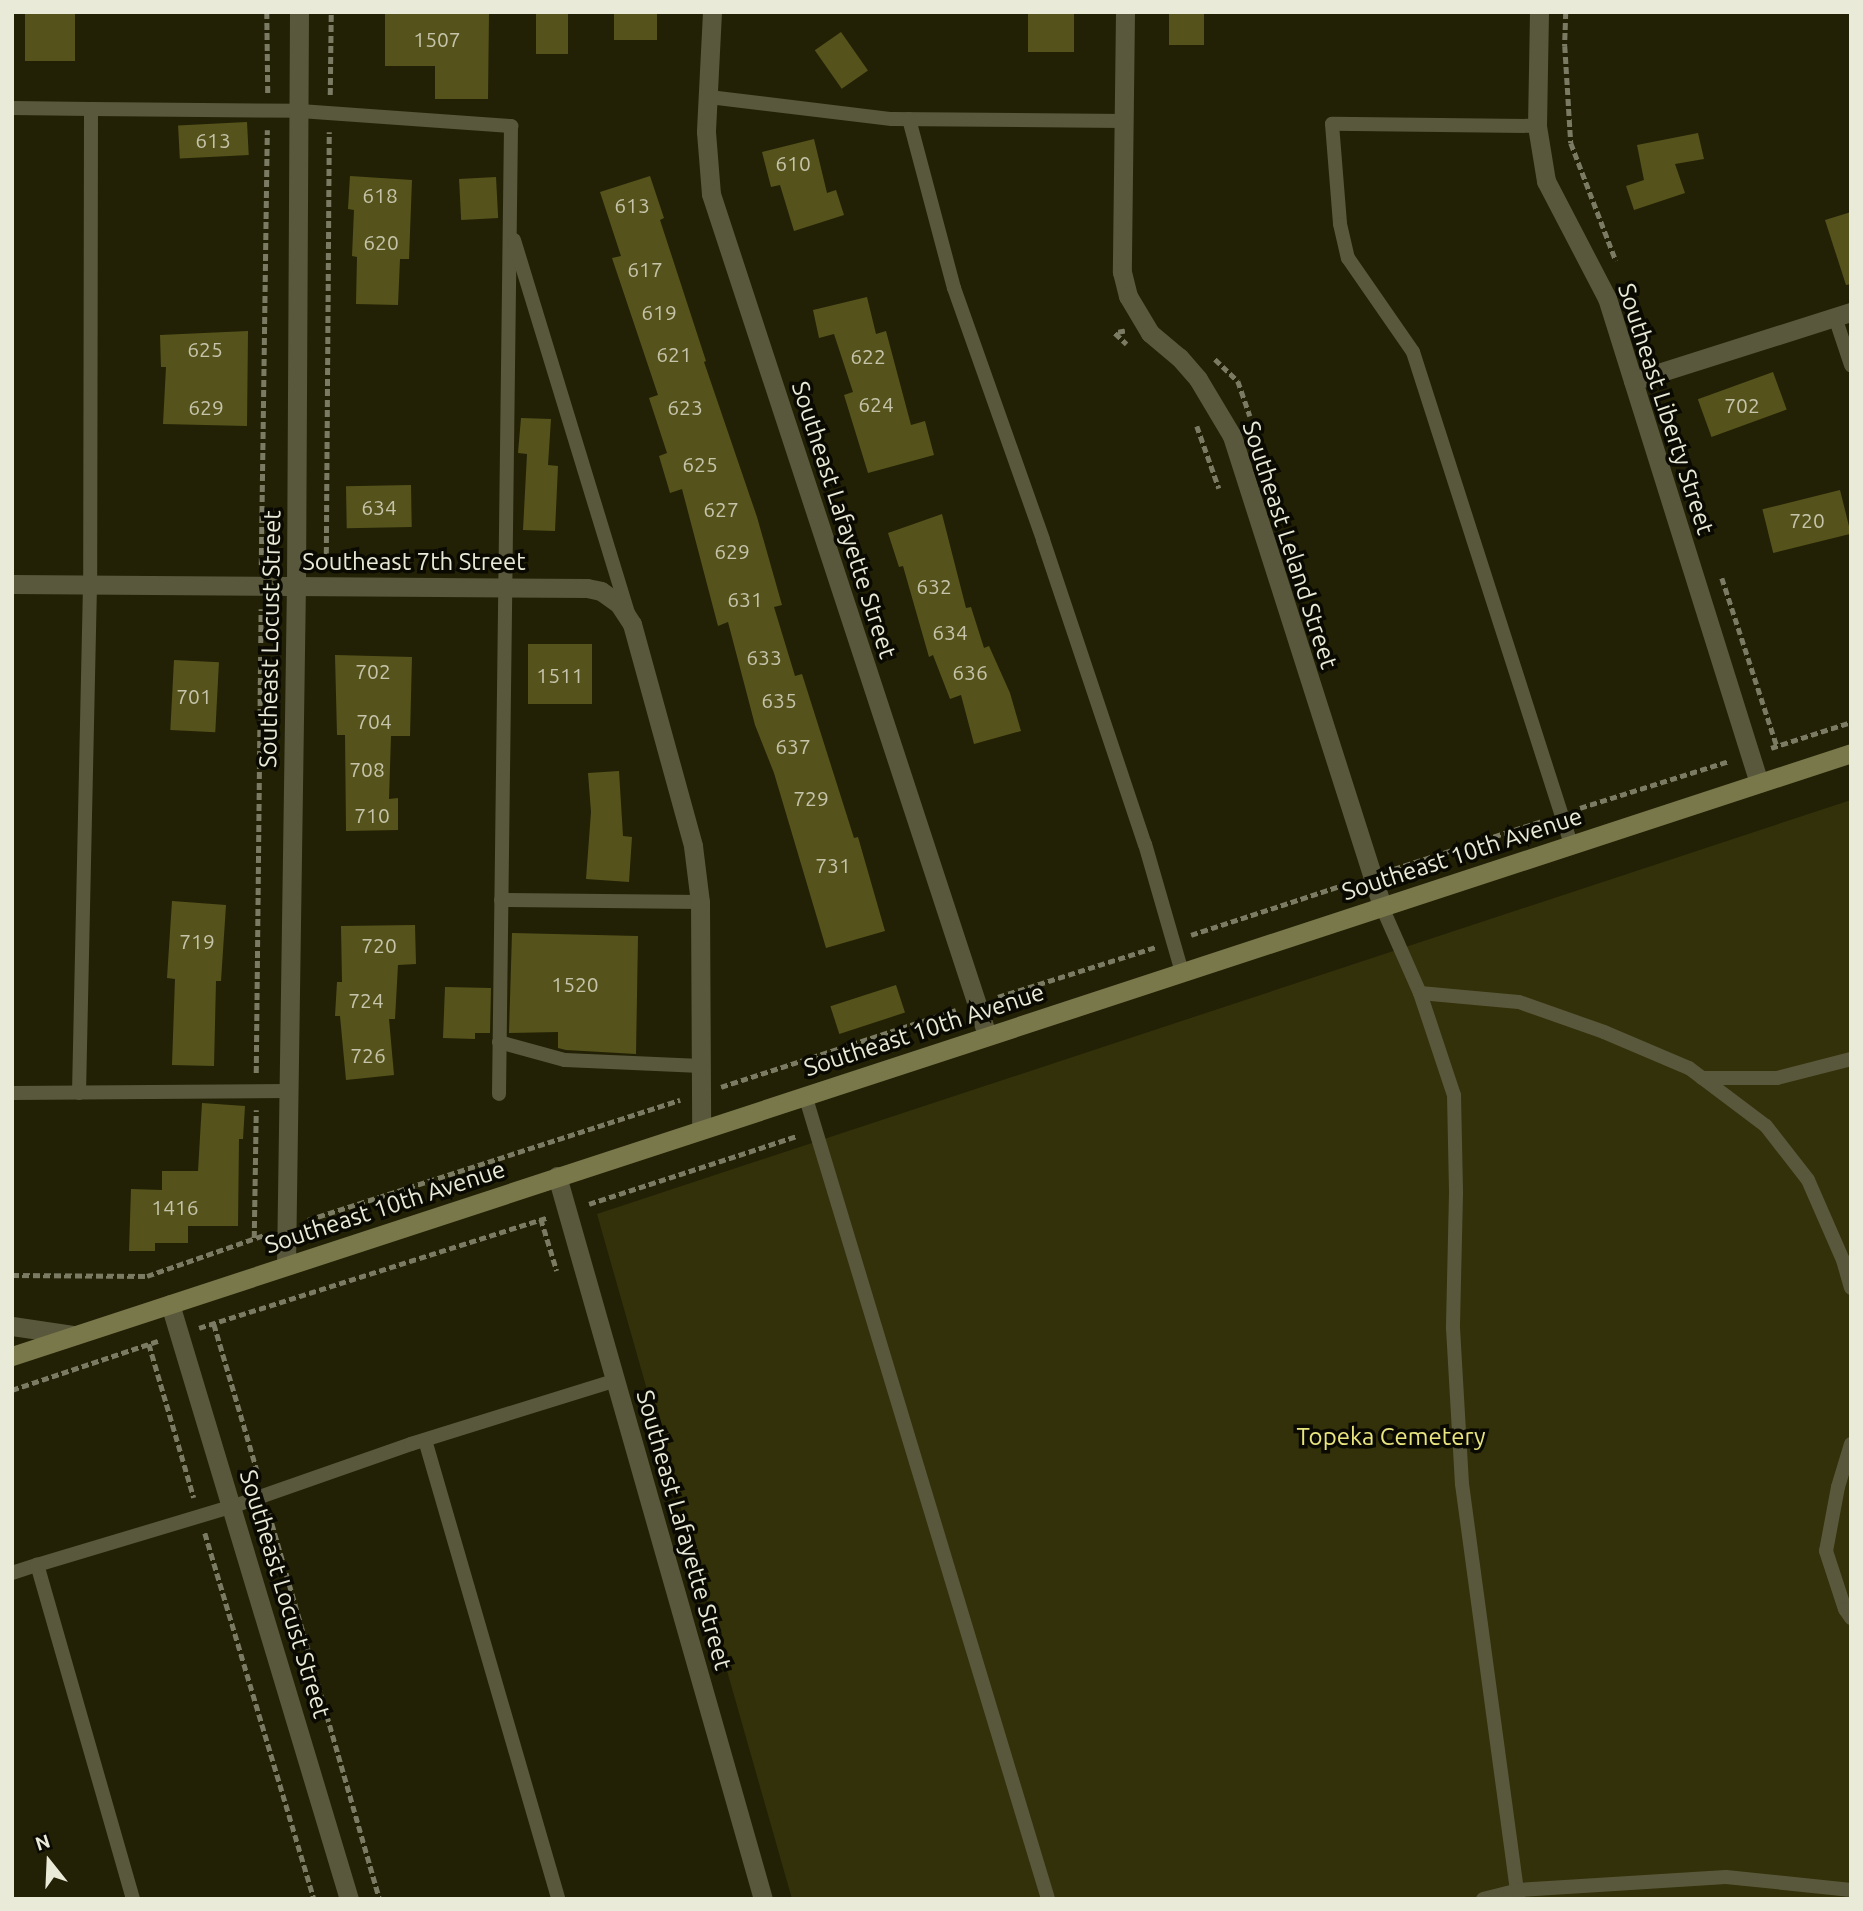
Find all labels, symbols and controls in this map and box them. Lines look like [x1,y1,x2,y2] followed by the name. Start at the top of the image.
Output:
[413,26,461,52] house number: 1507
[195,127,231,153] house number: 613
[775,150,811,176] house number: 610
[362,182,398,208] house number: 618
[614,192,650,218] house number: 613
[363,229,399,255] house number: 620
[627,256,663,282] house number: 617
[1612,280,1720,538] street label: Southeast Liberty Street
[641,299,677,325] house number: 619
[187,336,223,362] house number: 625
[656,341,692,367] house number: 621
[850,343,886,369] house number: 622
[786,378,902,662] street label: Southeast Lafayette Street
[858,391,894,417] house number: 624
[1724,392,1760,418] house number: 702
[188,394,224,420] house number: 629
[667,394,703,420] house number: 623
[1236,417,1344,673] street label: Southeast Leland Street
[682,451,718,477] house number: 625
[361,494,397,520] house number: 634
[703,496,739,522] house number: 627
[1789,507,1825,533] house number: 720
[253,510,287,768] street label: Southeast Locust Street
[714,538,750,564] house number: 629
[302,548,526,576] street label: Southeast 7th Street
[916,573,952,599] house number: 632
[727,586,763,612] house number: 631
[932,619,968,645] house number: 634
[746,644,782,670] house number: 633
[355,658,391,684] house number: 702
[952,659,988,685] house number: 636
[536,662,584,688] house number: 1511
[176,683,212,709] house number: 701
[761,687,797,713] house number: 635
[356,708,392,734] house number: 704
[775,733,811,759] house number: 637
[349,756,385,782] house number: 708
[793,785,829,811] house number: 729
[354,802,390,828] house number: 710
[1338,802,1586,906] street label: Southeast 10th Avenue
[815,852,851,878] house number: 731
[179,928,215,954] house number: 719
[361,932,397,958] house number: 720
[551,971,599,997] house number: 1520
[800,978,1048,1082] street label: Southeast 10th Avenue
[348,987,384,1013] house number: 724
[350,1042,386,1068] house number: 726
[261,1155,509,1259] street label: Southeast 10th Avenue
[151,1194,199,1220] house number: 1416
[630,1387,738,1673] street label: Southeast Lafayette Street
[1296,1423,1486,1451] park label: Topeka Cemetery
[234,1466,336,1722] street label: Southeast Locust Street
[14,1827,84,1897] north arrow
[32,1829,53,1855] text: N

